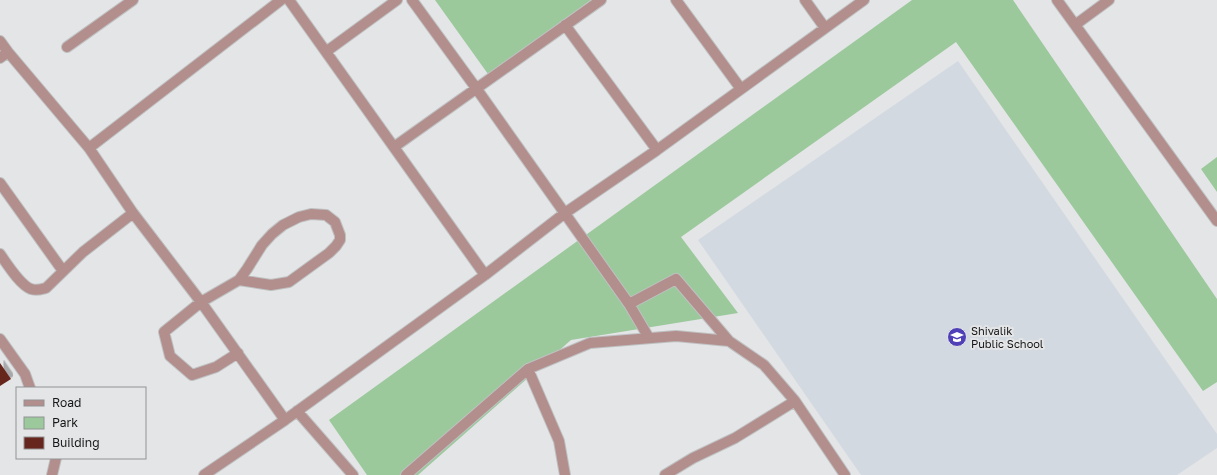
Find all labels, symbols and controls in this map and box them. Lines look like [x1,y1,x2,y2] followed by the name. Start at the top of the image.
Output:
[971,324,1044,350] place label: Shivalik Public School
[946,326,968,348] school or university icon: Shivalik Public School
[16,387,146,459] legend
[52,395,81,410] text: Road
[52,415,78,430] text: Park
[52,435,100,450] text: Building

